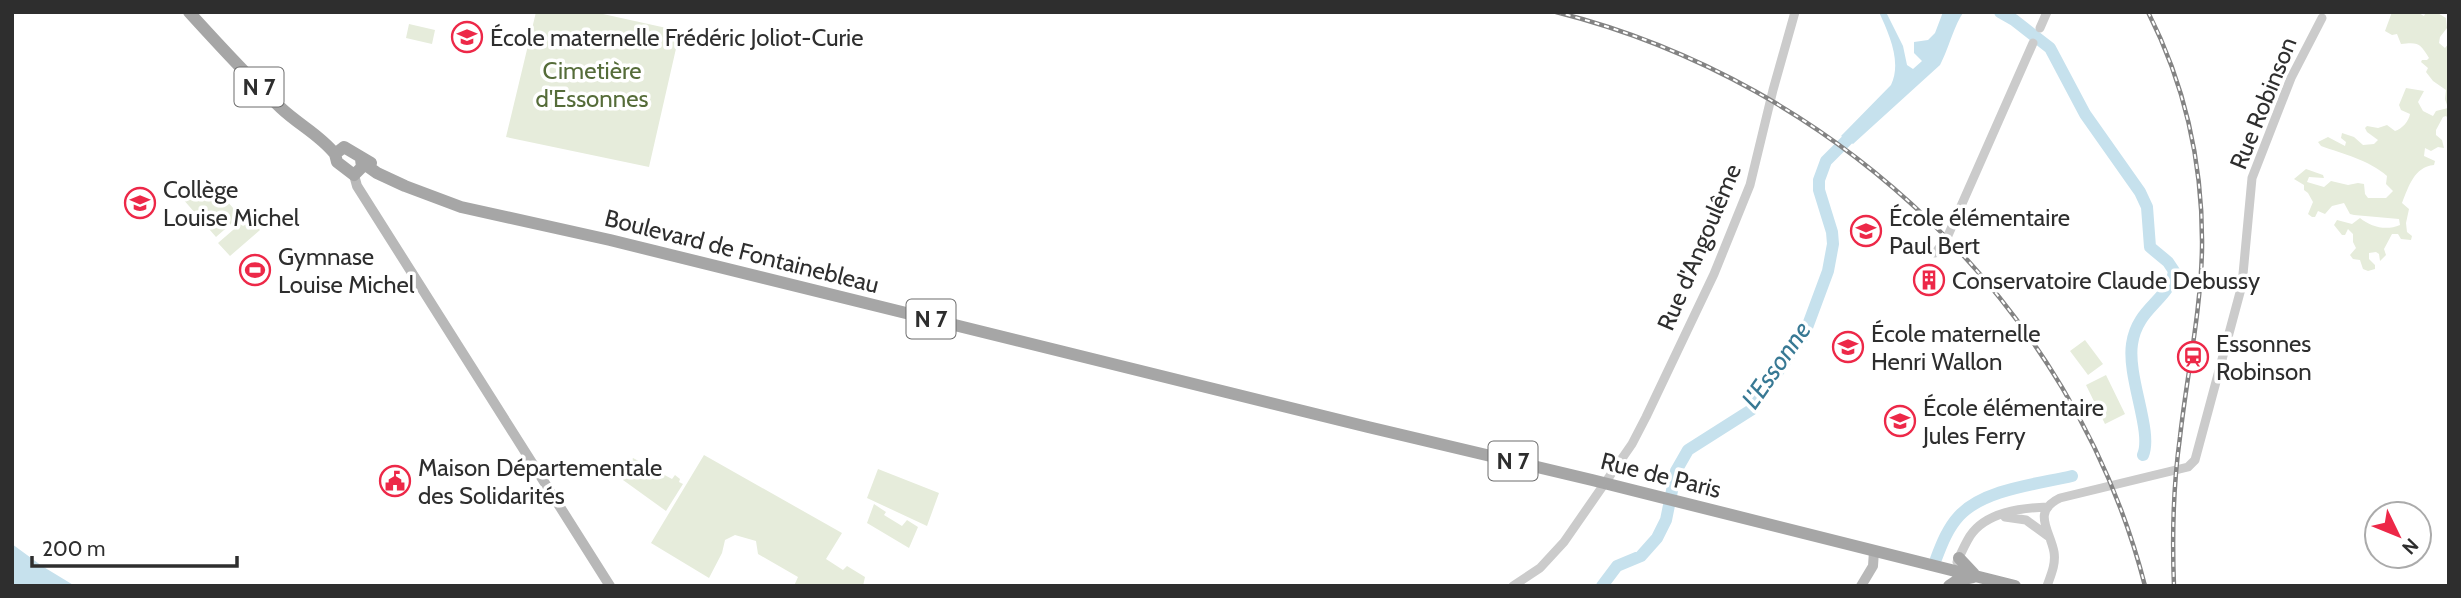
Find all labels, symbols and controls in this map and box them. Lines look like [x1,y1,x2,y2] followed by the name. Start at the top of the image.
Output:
[450,20,484,54] school or university icon: École maternelle Frédéric Joliot-Curie
[490,23,863,52] place label: École maternelle Frédéric Joliot-Curie
[2223,33,2303,173] street label: Rue Robinson
[536,56,648,113] park label: Cimetière d'Essonnes
[234,68,284,106] road number: N 7
[1651,159,1747,335] street label: Rue d'Angoulême
[163,175,300,232] place label: Collège Louise Michel
[123,186,157,220] school or university icon: Collège Louise Michel
[602,203,882,299] street label: Boulevard de Fontainebleau
[1889,203,2070,260] place label: École élémentaire Paul Bert
[1849,214,1883,248] school or university icon: École élémentaire Paul Bert
[278,242,415,299] place label: Gymnase Louise Michel
[238,253,272,287] sports icon: Gymnase Louise Michel
[1912,263,1946,297] building icon: Conservatoire Claude Debussy
[1952,266,2260,295] place label: Conservatoire Claude Debussy
[906,300,956,338] road number: N 7
[1734,315,1818,415] water label: L'Essonne
[1871,319,2040,376] place label: École maternelle Henri Wallon
[2216,329,2312,386] place label: Essonnes Robinson
[1831,330,1865,364] school or university icon: École maternelle Henri Wallon
[2176,340,2210,374] station icon: Essonnes Robinson
[1922,393,2104,450] place label: École élémentaire Jules Ferry
[1883,404,1917,438] school or university icon: École élémentaire Jules Ferry
[1488,442,1538,481] road number: N 7
[1598,446,1724,504] street label: Rue de Paris
[418,453,662,510] place label: Maison Départementale des Solidarités
[378,464,412,498] public building icon: Maison Départementale des Solidarités
[2363,500,2433,570] north arrow
[32,524,236,568] scale bar
[2397,533,2423,559] text: N
[42,536,105,561] text: 200 m

